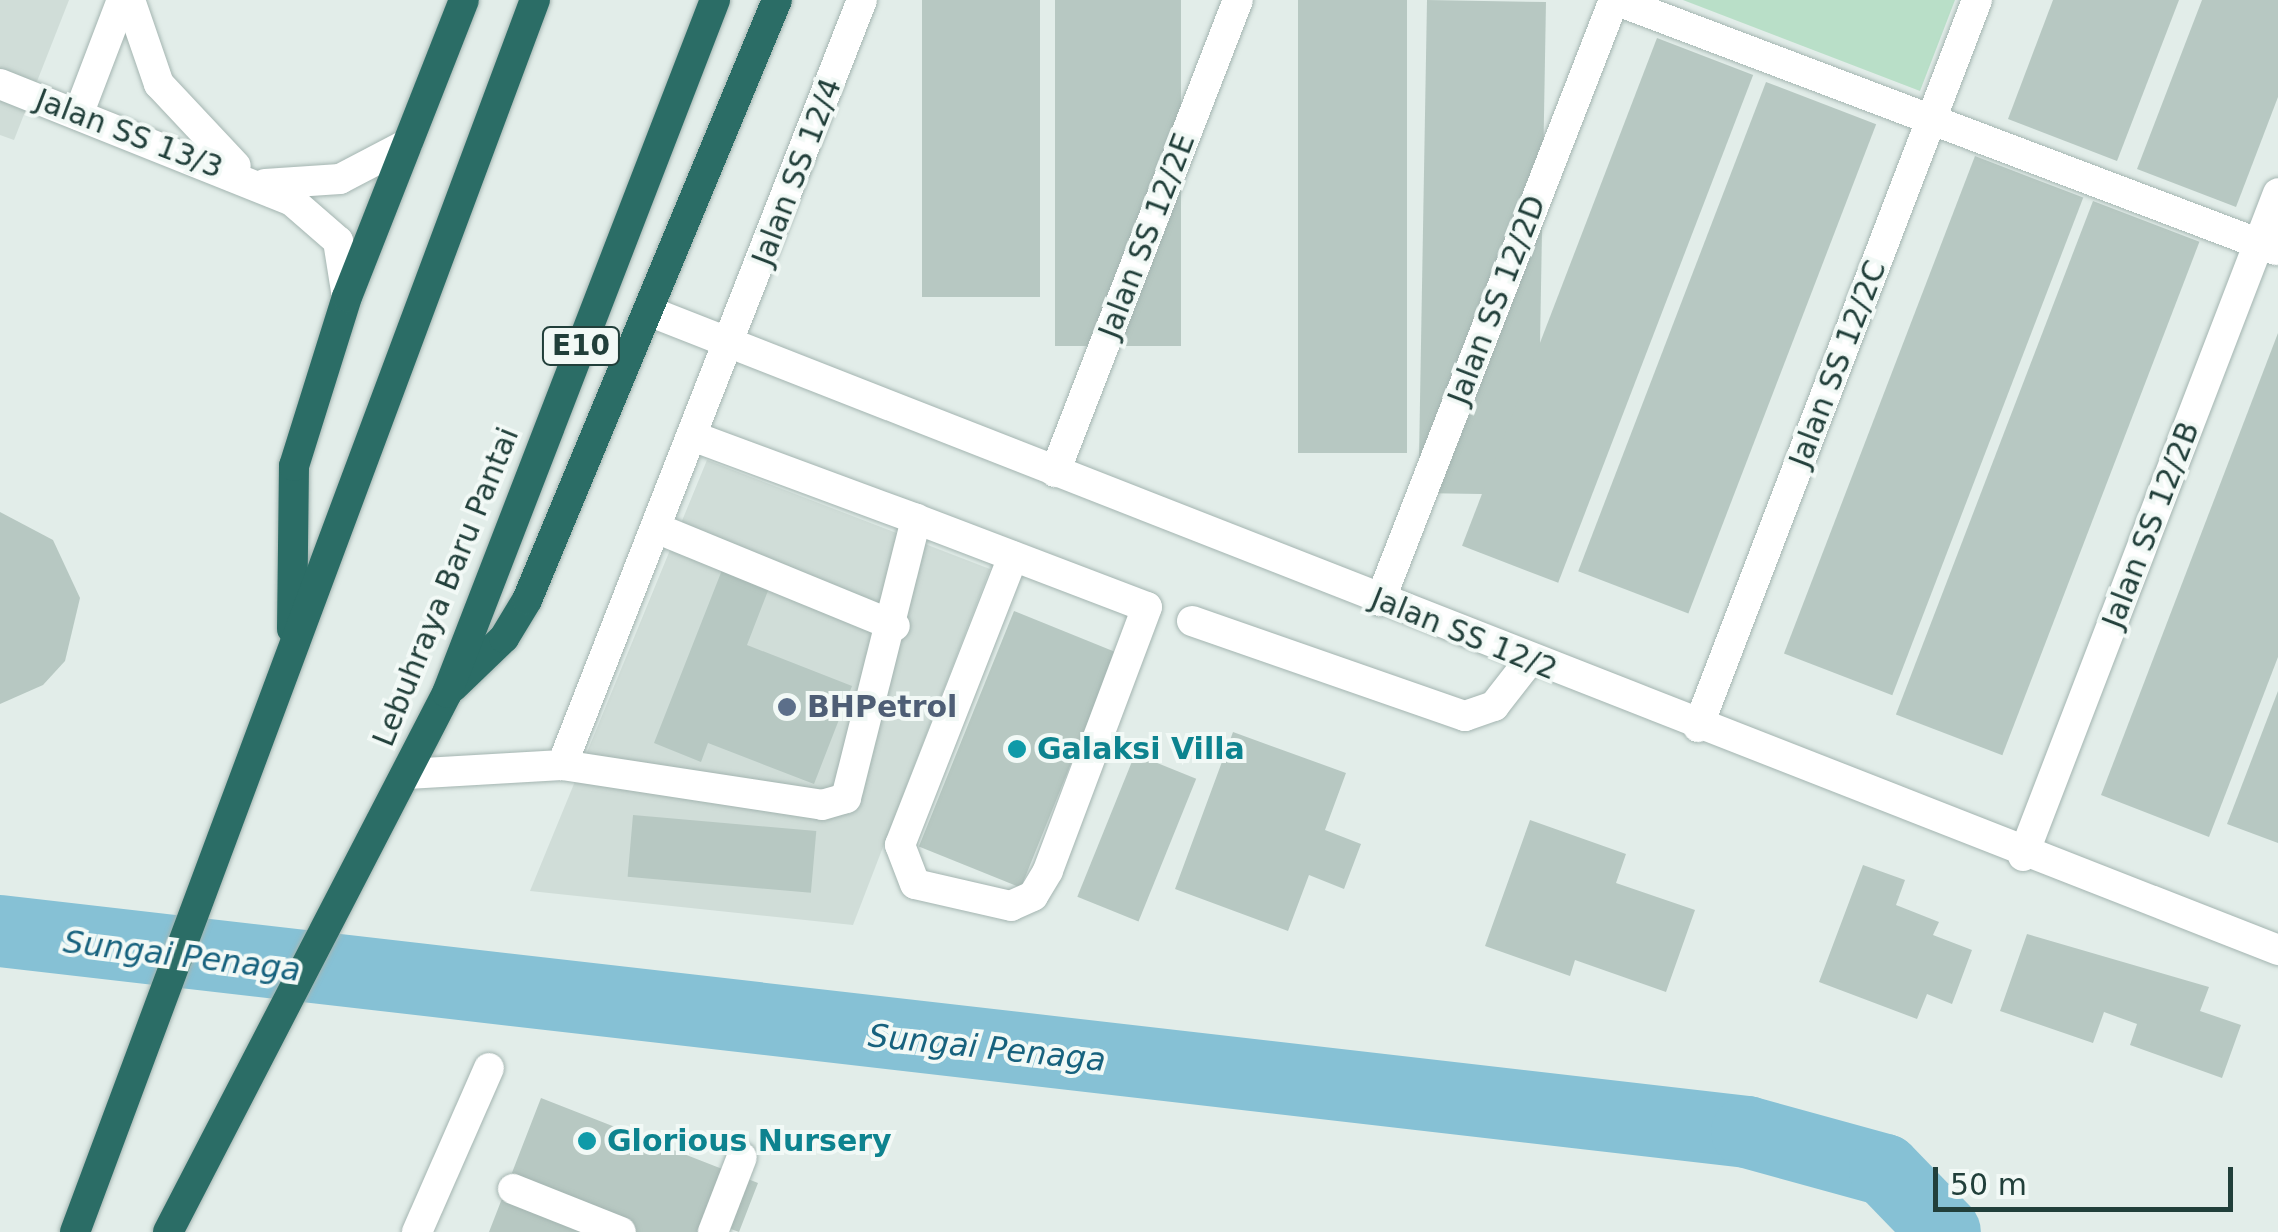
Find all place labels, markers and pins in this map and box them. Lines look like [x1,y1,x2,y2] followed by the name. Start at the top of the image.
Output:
[807,689,957,725] place label: BHPetrol
[776,696,798,718] marker: BHPetrol
[1037,731,1245,767] place label: Galaksi Villa
[1006,738,1028,760] marker: Galaksi Villa
[607,1123,892,1159] place label: Glorious Nursery
[576,1130,598,1152] marker: Glorious Nursery

